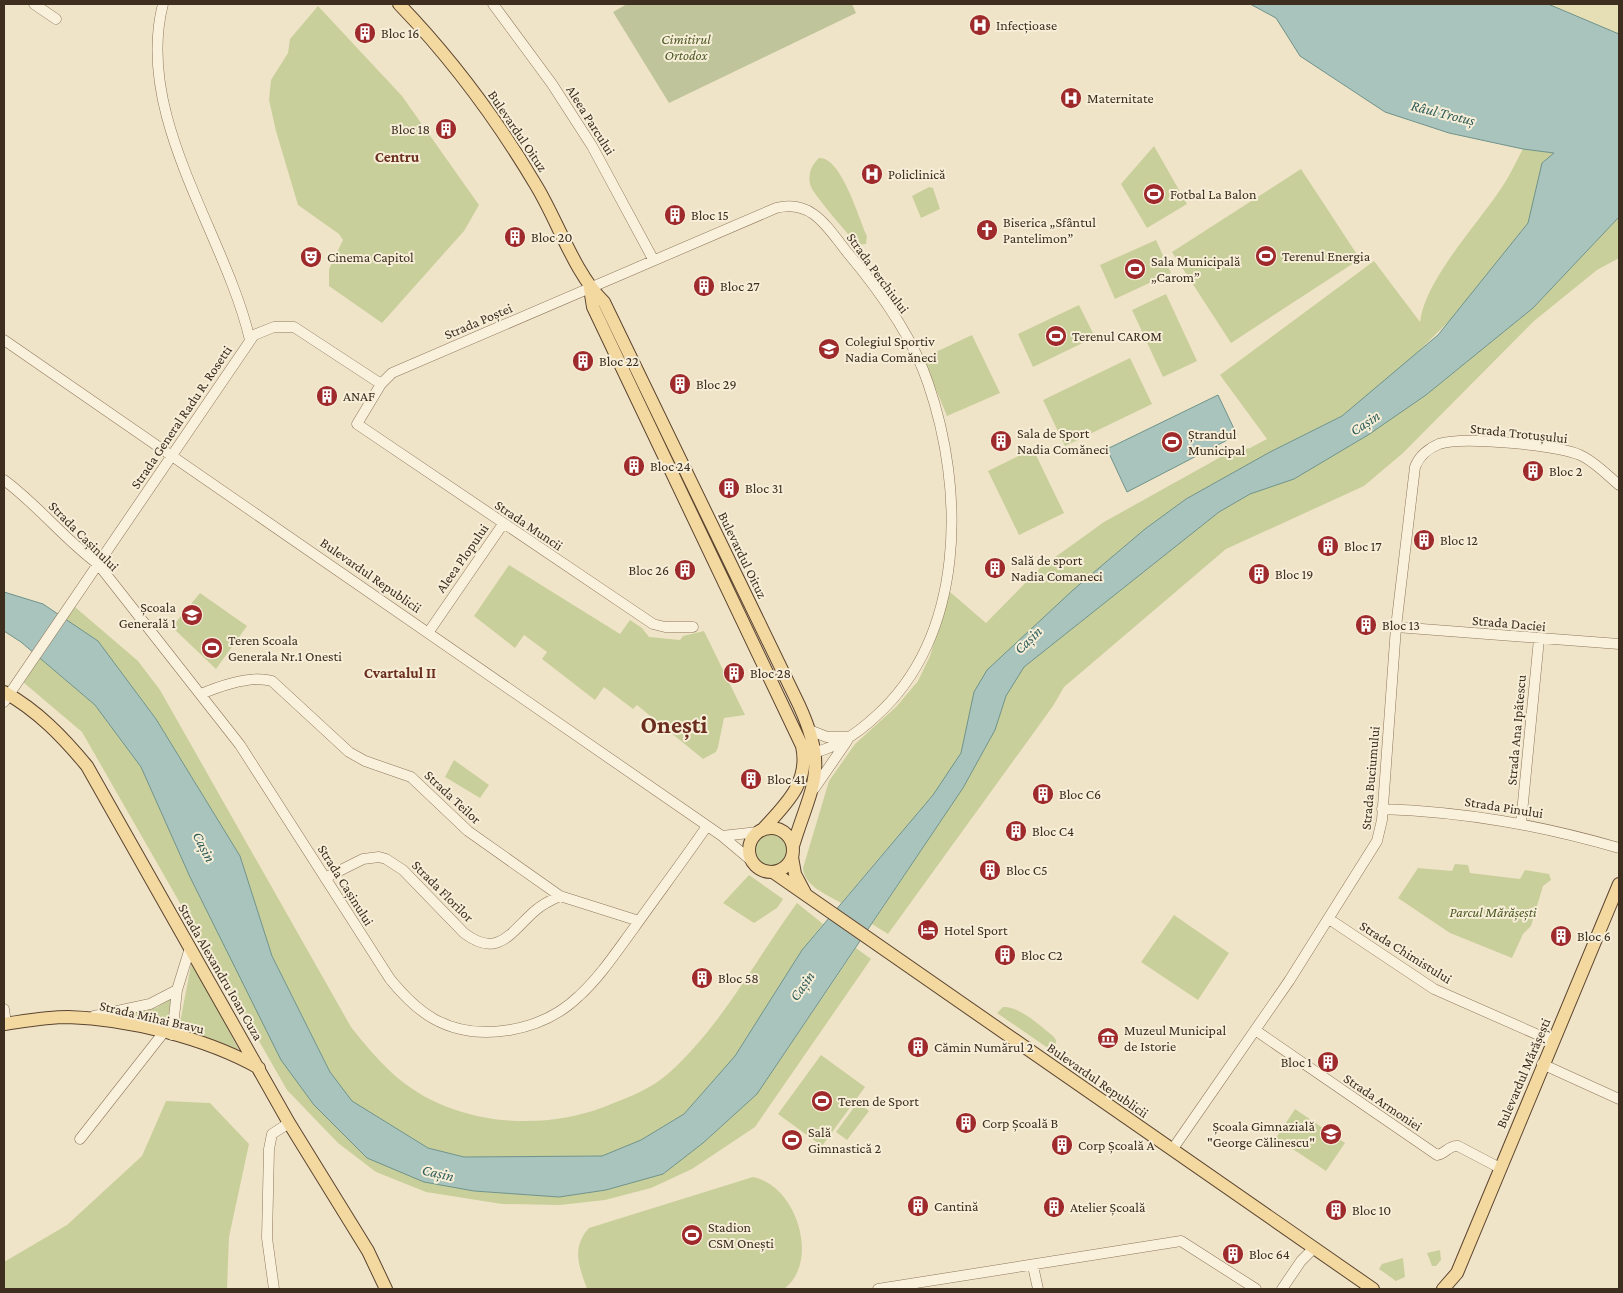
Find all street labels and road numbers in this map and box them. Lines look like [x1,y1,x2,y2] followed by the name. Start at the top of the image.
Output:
[563,82,619,158] street label: Aleea Parcului
[485,87,551,175] street label: Bulevardul Oituz
[843,230,913,317] street label: Strada Perchiului
[442,299,515,343] street label: Strada Poștei
[127,342,235,492] street label: Strada General Radu R. Rosetti
[1469,420,1569,447] street label: Strada Trotușului
[492,496,566,554] street label: Strada Muncii
[45,498,123,575] street label: Strada Cașinului
[715,509,771,601] street label: Bulevardul Oituz
[432,520,492,595] street label: Aleea Plopului
[317,534,425,616] street label: Bulevardul Republicii
[1471,612,1547,634] street label: Strada Daciei
[1503,673,1529,786] street label: Strada Ana Ipătescu
[1357,725,1383,831] street label: Strada Buciumului
[421,767,485,827] street label: Strada Teilor
[1464,793,1545,821] street label: Strada Pinului
[314,842,377,929] street label: Strada Cașinului
[409,857,477,925] street label: Strada Florilor
[175,901,267,1044] street label: Strada Alexandru Ioan Cuza
[1357,917,1455,987] street label: Strada Chimistului
[98,997,207,1037] street label: Strada Mihai Bravu
[1493,1015,1555,1131] street label: Bulevardul Mărășești
[1044,1039,1152,1121] street label: Bulevardul Republicii
[1341,1070,1425,1134] street label: Strada Armoniei

